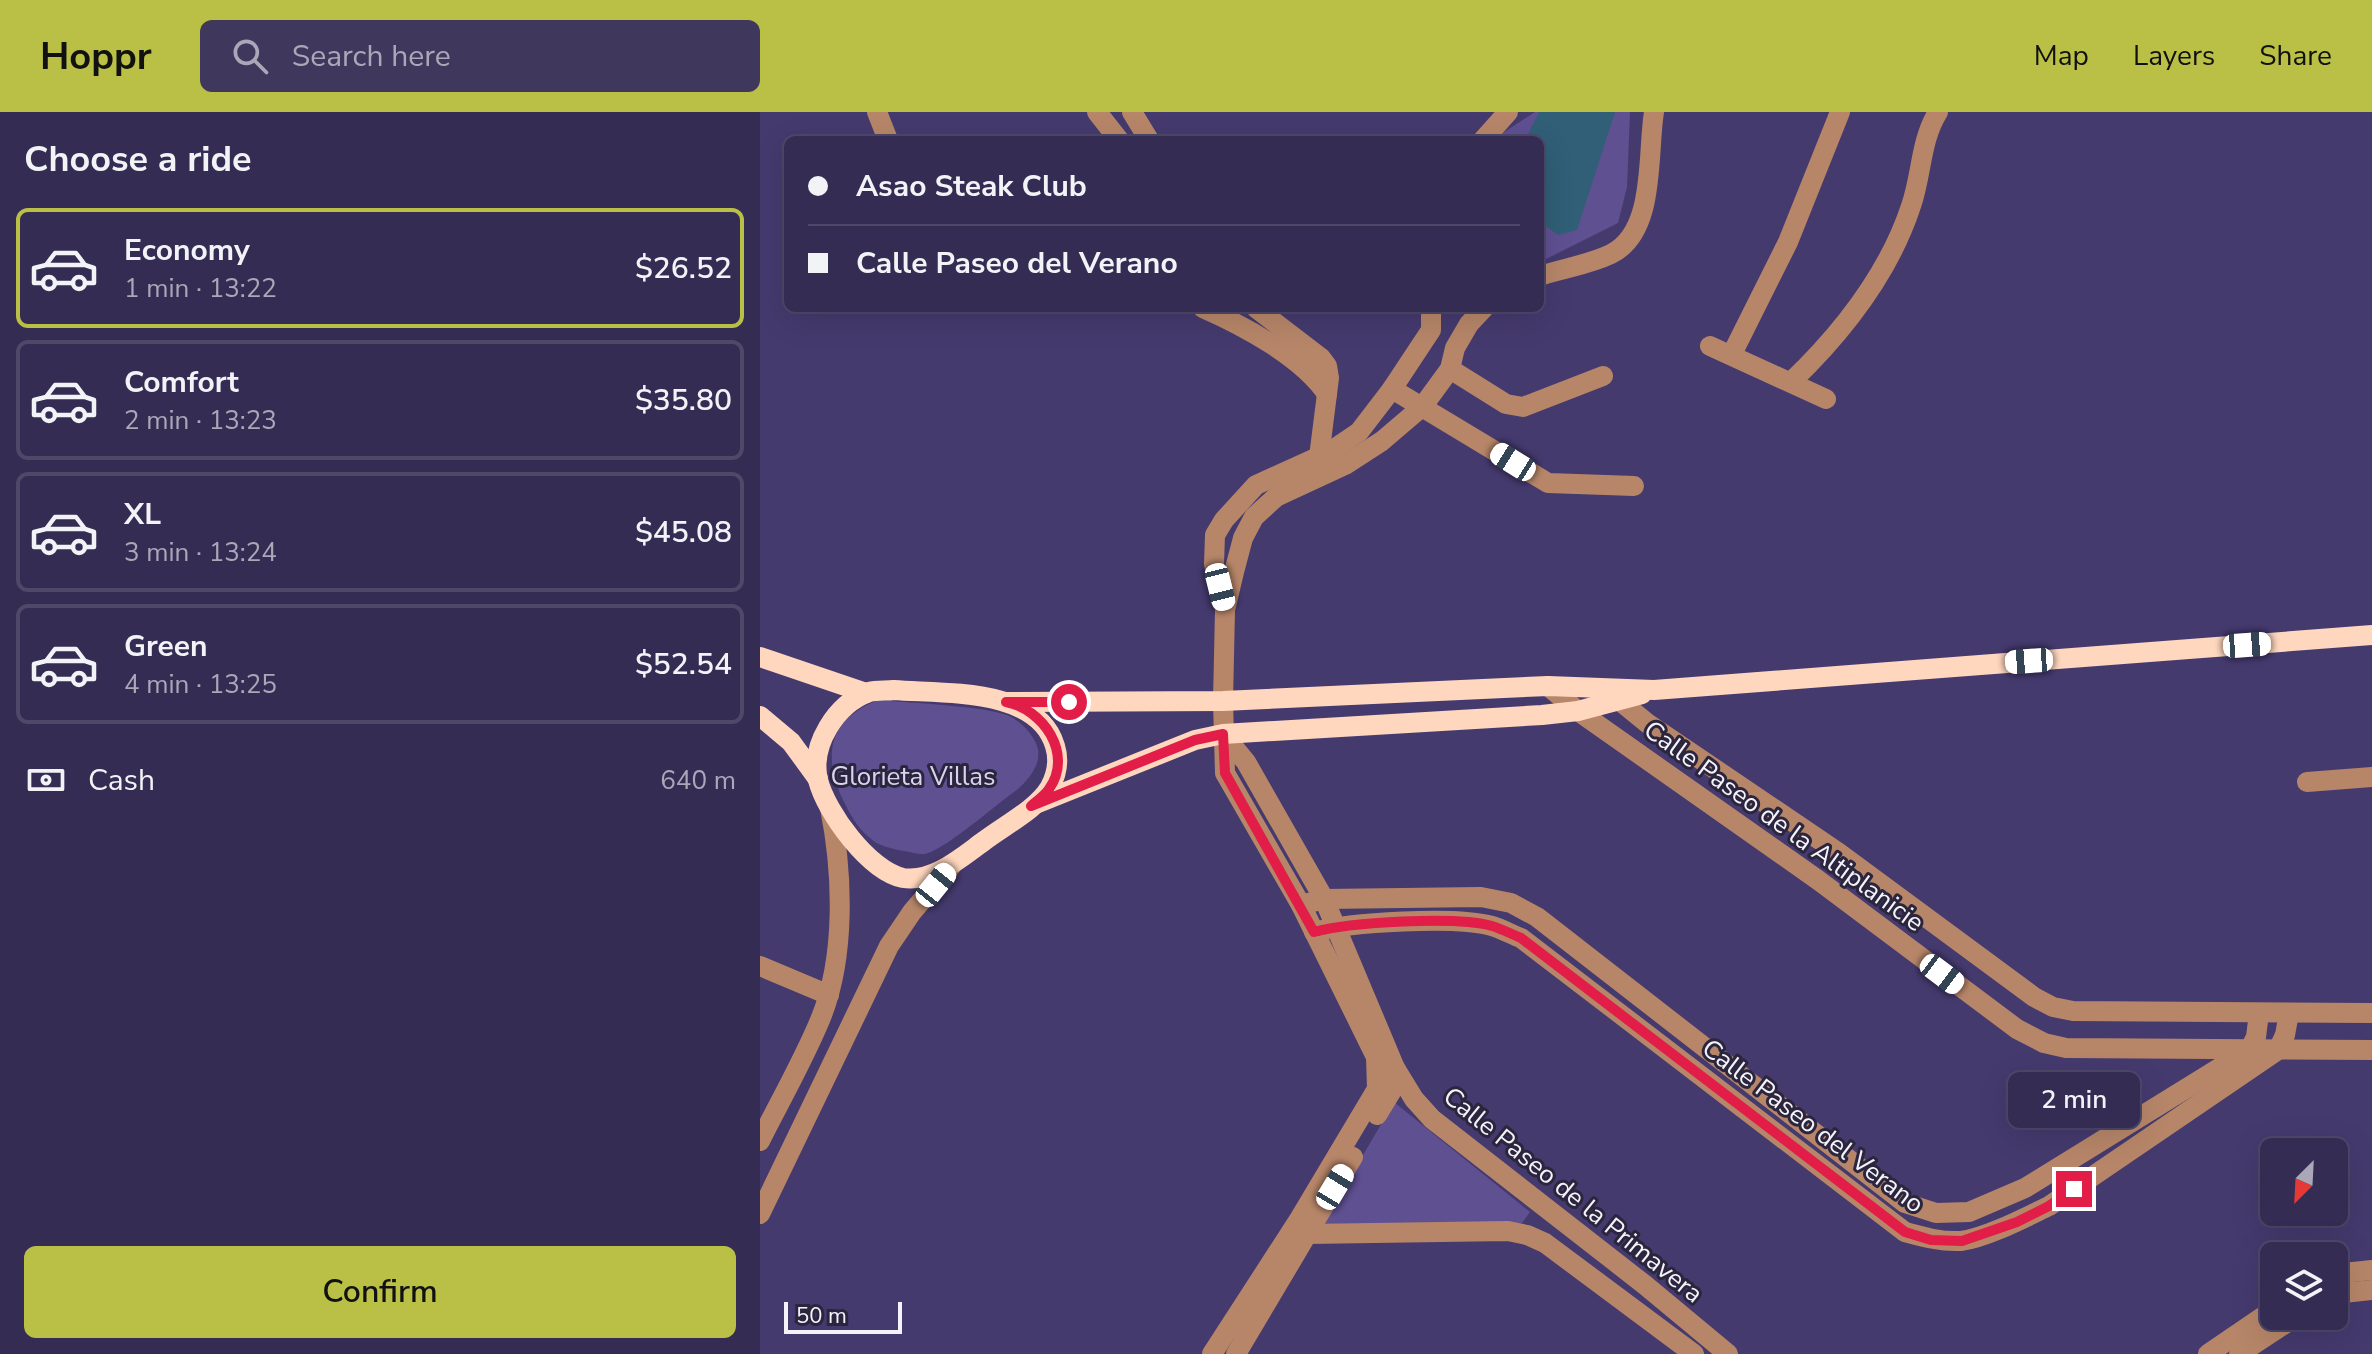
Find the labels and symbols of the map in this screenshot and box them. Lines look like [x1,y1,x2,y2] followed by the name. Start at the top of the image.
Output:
[1486,439,1540,485] car
[1203,561,1237,613] car
[2222,631,2272,659] car
[2004,647,2054,675] car
[1051,684,1087,720] route start
[1637,712,1931,940] street label: Calle Paseo de la Altiplanicie
[830,759,996,794] park label: Glorieta Villas
[912,859,960,911] car
[1916,950,1968,998] car
[1695,1031,1931,1221] street label: Calle Paseo del Verano
[2008,1073,2140,1129] callout: 2 min
[1436,1079,1710,1311] street label: Calle Paseo de la Primavera
[2260,1138,2348,1226] north arrow
[1312,1160,1358,1214] car
[2056,1171,2092,1207] route end
[784,1298,902,1334] scale bar

